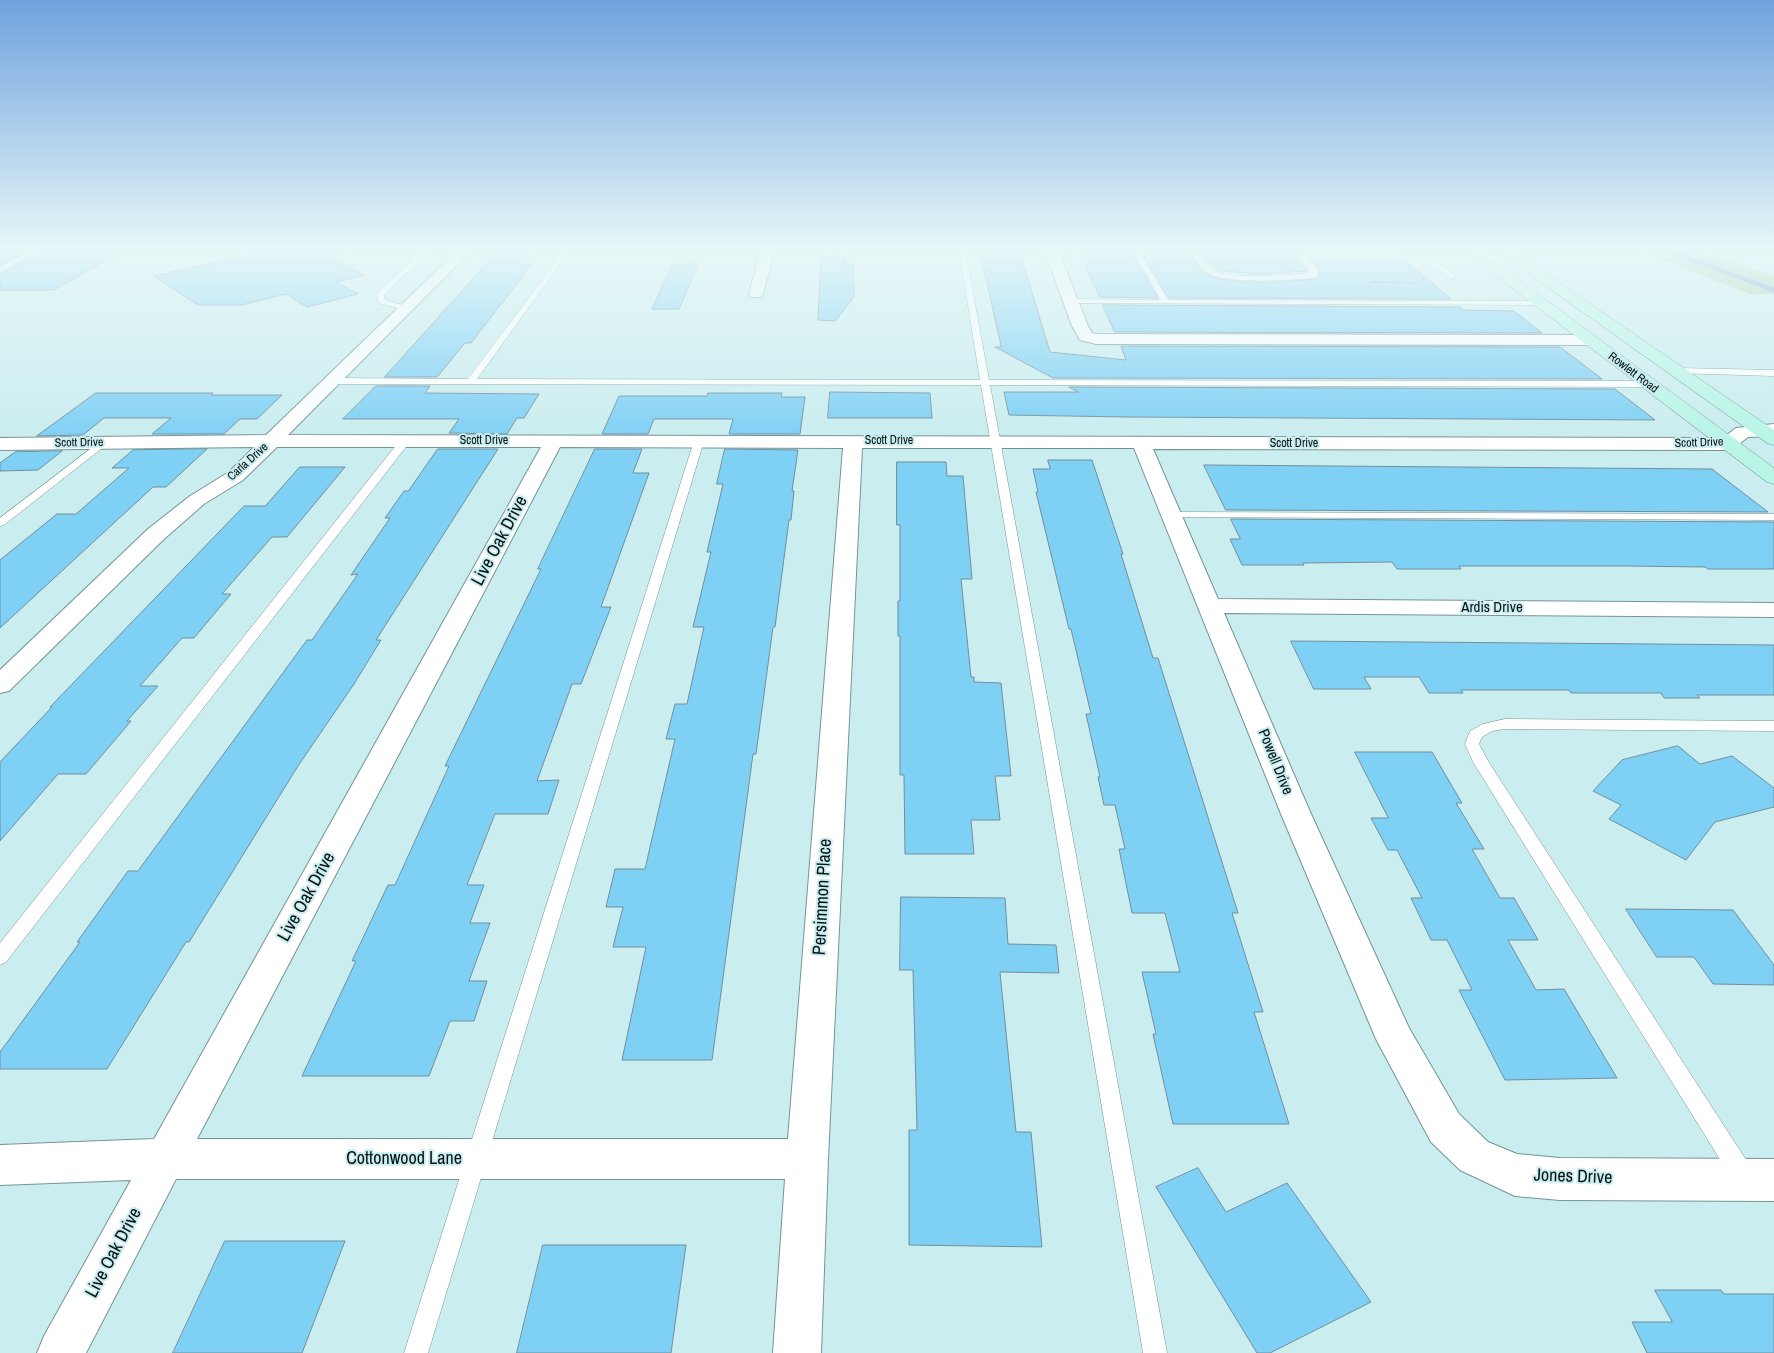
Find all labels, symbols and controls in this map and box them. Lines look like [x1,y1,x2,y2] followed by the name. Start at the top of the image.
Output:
[1605,349,1661,397] street label: Rowlett Road
[460,434,508,448] street label: Scott Drive
[865,434,913,448] street label: Scott Drive
[55,435,103,451] street label: Scott Drive
[1674,435,1724,451] street label: Scott Drive
[1270,437,1318,451] street label: Scott Drive
[225,440,271,484] street label: Carla Drive
[467,492,533,590] street label: Live Oak Drive
[1461,599,1523,617] street label: Ardis Drive
[1254,727,1296,797] street label: Powell Drive
[809,838,837,956] street label: Persimmon Place
[274,849,340,945] street label: Live Oak Drive
[346,1148,462,1170] street label: Cottonwood Lane
[1533,1165,1613,1189] street label: Jones Drive
[81,1204,147,1302] street label: Live Oak Drive

